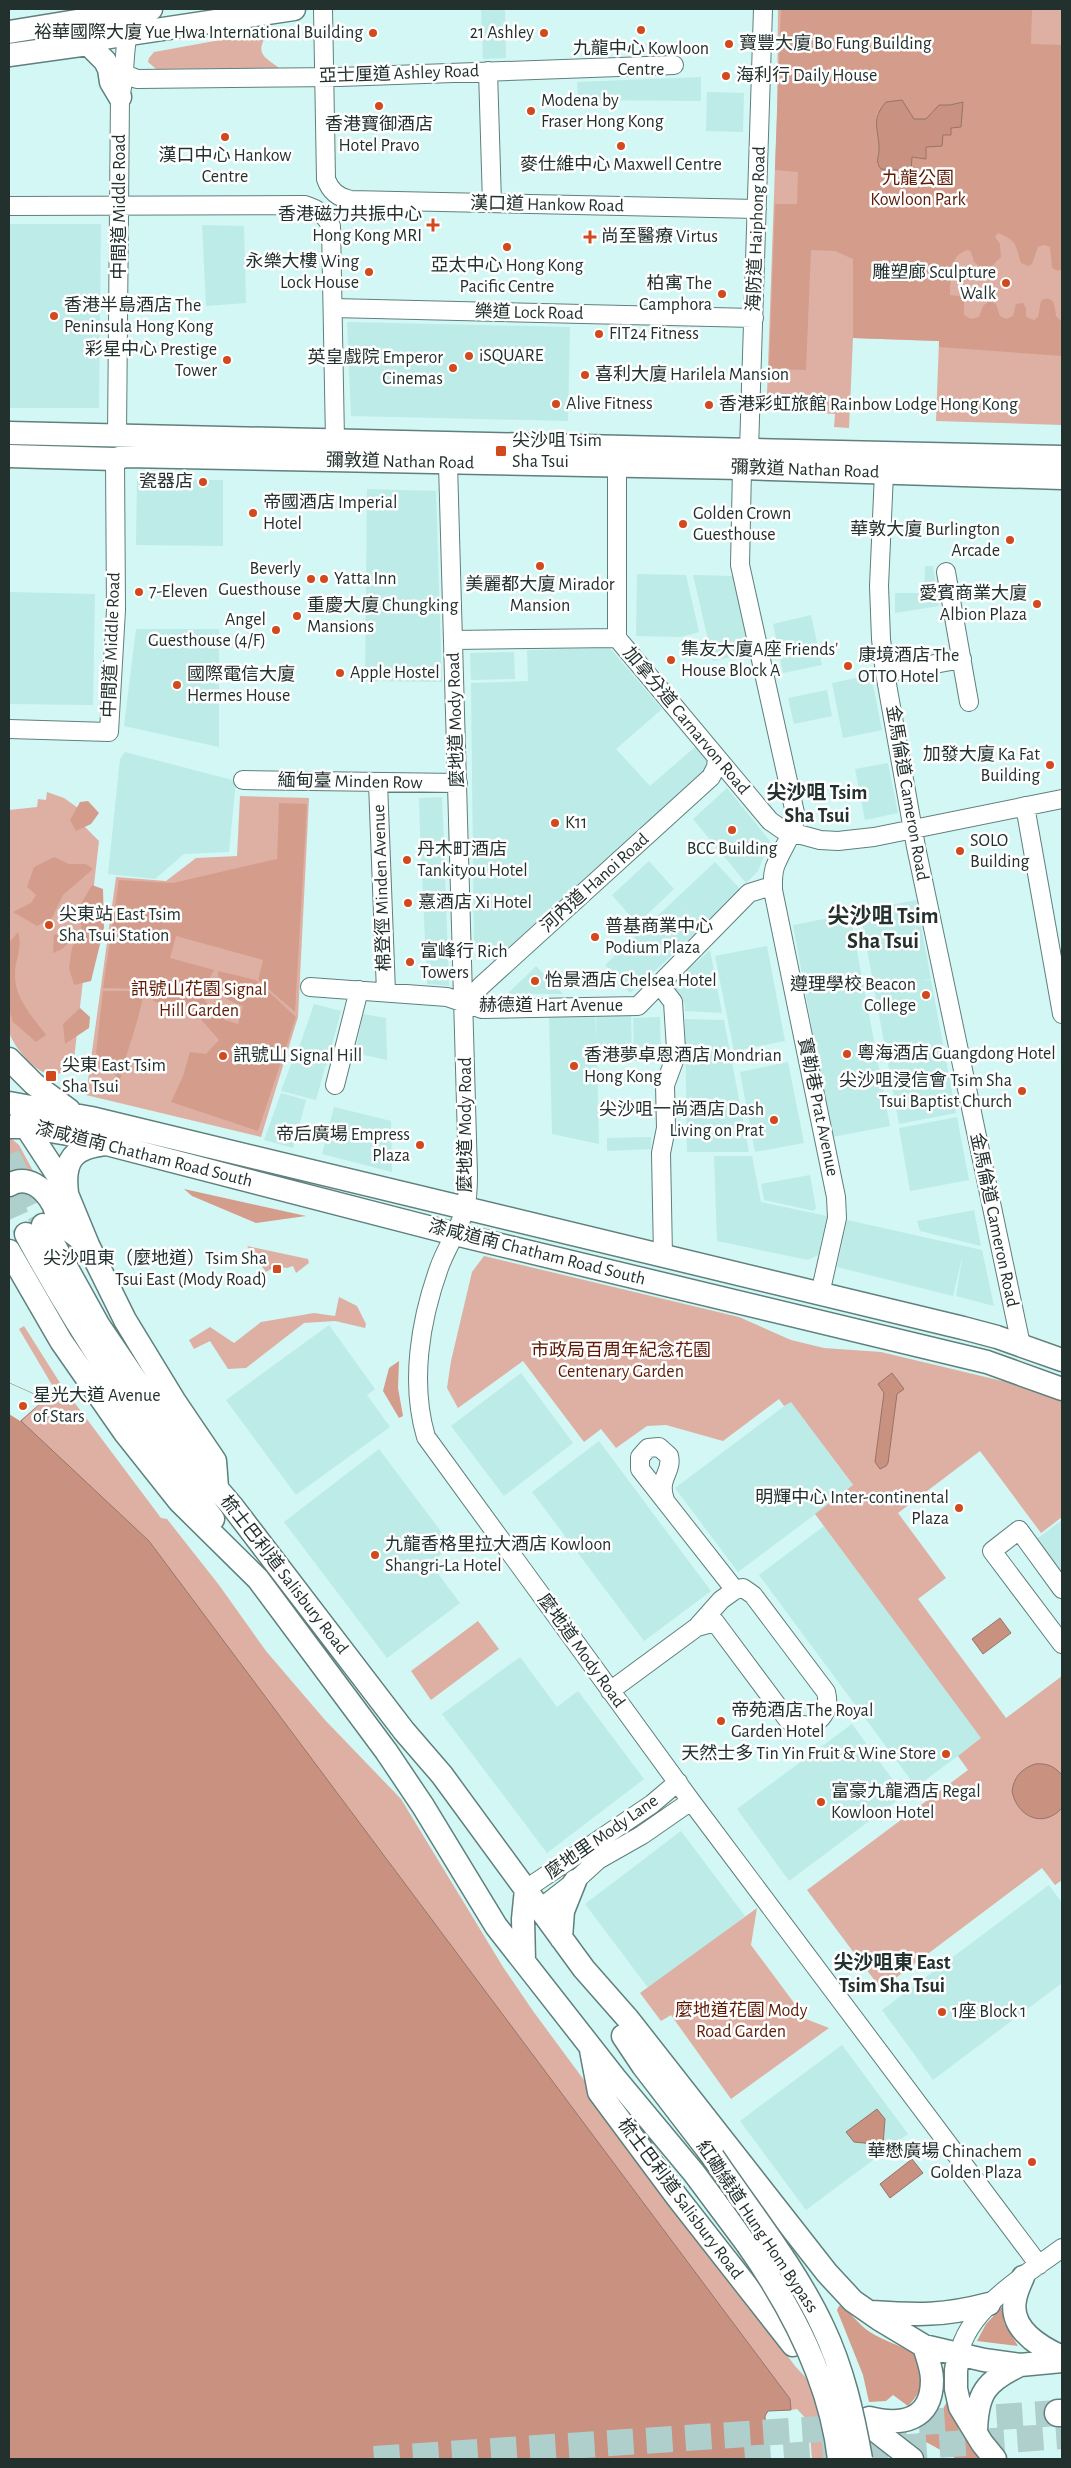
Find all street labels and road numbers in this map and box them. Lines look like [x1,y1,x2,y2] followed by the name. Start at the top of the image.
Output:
[318,60,480,86] street label: 亞士厘道 Ashley Road
[109,134,129,280] street label: 中間道 Middle Road
[743,146,769,312] street label: 海防道 Haiphong Road
[470,193,624,215] street label: 漢口道 Hankow Road
[474,301,584,323] street label: 樂道 Lock Road
[326,450,474,472] street label: 彌敦道 Nathan Road
[730,456,880,482] street label: 彌敦道 Nathan Road
[98,572,124,718] street label: 中間道 Middle Road
[619,643,754,798] street label: 加拿分道 Carnarvon Road
[443,652,467,788] street label: 麼地道 Mody Road
[883,704,933,882] street label: 金馬倫道 Cameron Road
[277,770,423,792] street label: 緬甸臺 Minden Row
[368,804,394,972] street label: 棉登徑 Minden Avenue
[536,829,652,936] street label: 河內道 Hanoi Road
[479,995,623,1015] street label: 赫德道 Hart Avenue
[795,1036,843,1178] street label: 寶勒巷 Prat Avenue
[455,1057,475,1193] street label: 麼地道 Mody Road
[34,1117,255,1191] street label: 漆咸道南 Chatham Road South
[967,1131,1023,1309] street label: 金馬倫道 Cameron Road
[427,1215,648,1289] street label: 漆咸道南 Chatham Road South
[217,1491,353,1658] street label: 梳士巴利道 Salisbury Road
[534,1590,630,1711] street label: 麼地道 Mody Road
[541,1790,662,1882] street label: 麼地里 Mody Lane
[614,2114,748,2283] street label: 梳士巴利道 Salisbury Road
[693,2137,823,2316] street label: 紅磡繞道 Hung Hom Bypass

